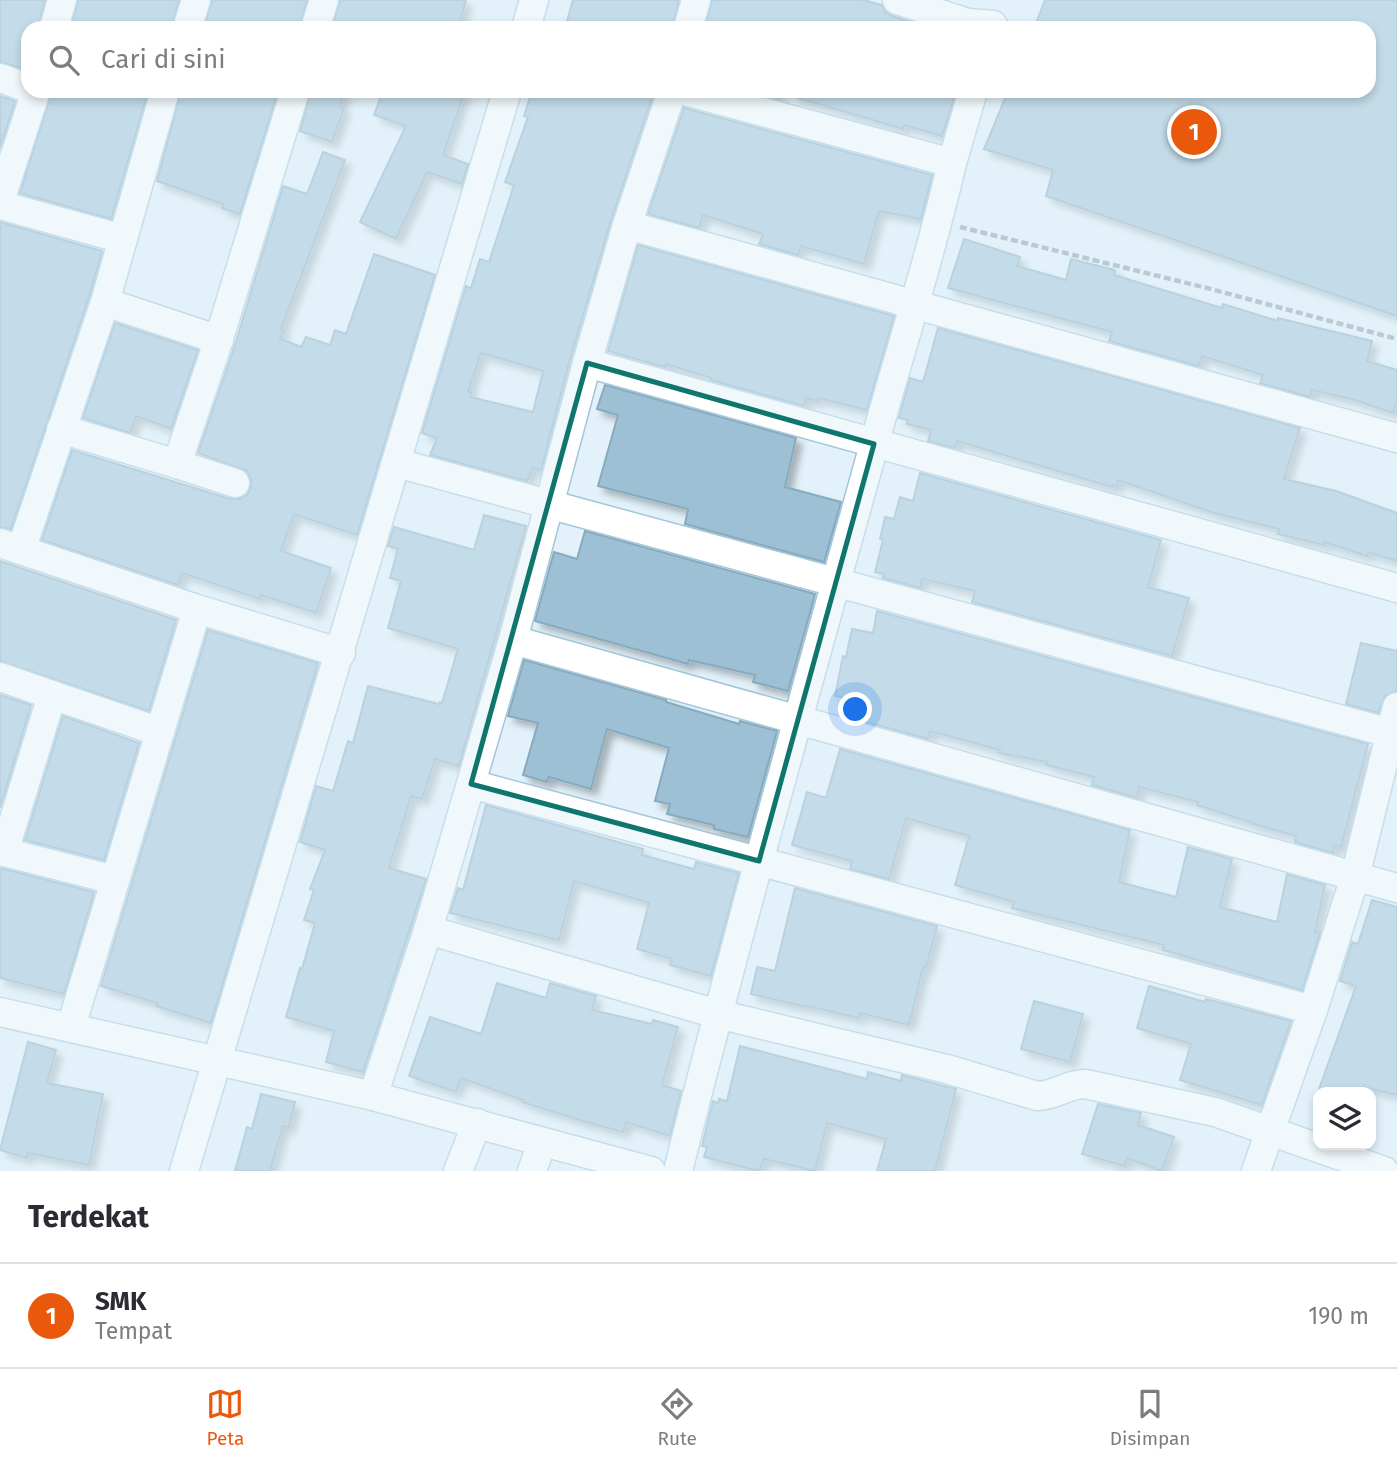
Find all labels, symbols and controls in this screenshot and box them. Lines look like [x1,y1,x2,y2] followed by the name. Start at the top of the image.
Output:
[21,21,1376,98] search box
[45,41,83,79] icon: search
[101,44,226,75] text: Cari di sini
[1171,106,1217,158] pin: 1
[838,692,872,726] your location
[1313,1087,1376,1150] map controls
[1313,1087,1376,1150] button: layers
[28,1199,149,1235] text: Terdekat
[95,1286,147,1317] text: SMK
[46,1302,56,1330] text: 1
[1308,1302,1369,1330] text: 190 m
[95,1317,172,1345] text: Tempat
[206,1385,244,1450] tab: Peta
[657,1385,697,1450] tab: Rute
[1110,1385,1191,1450] tab: Disimpan

